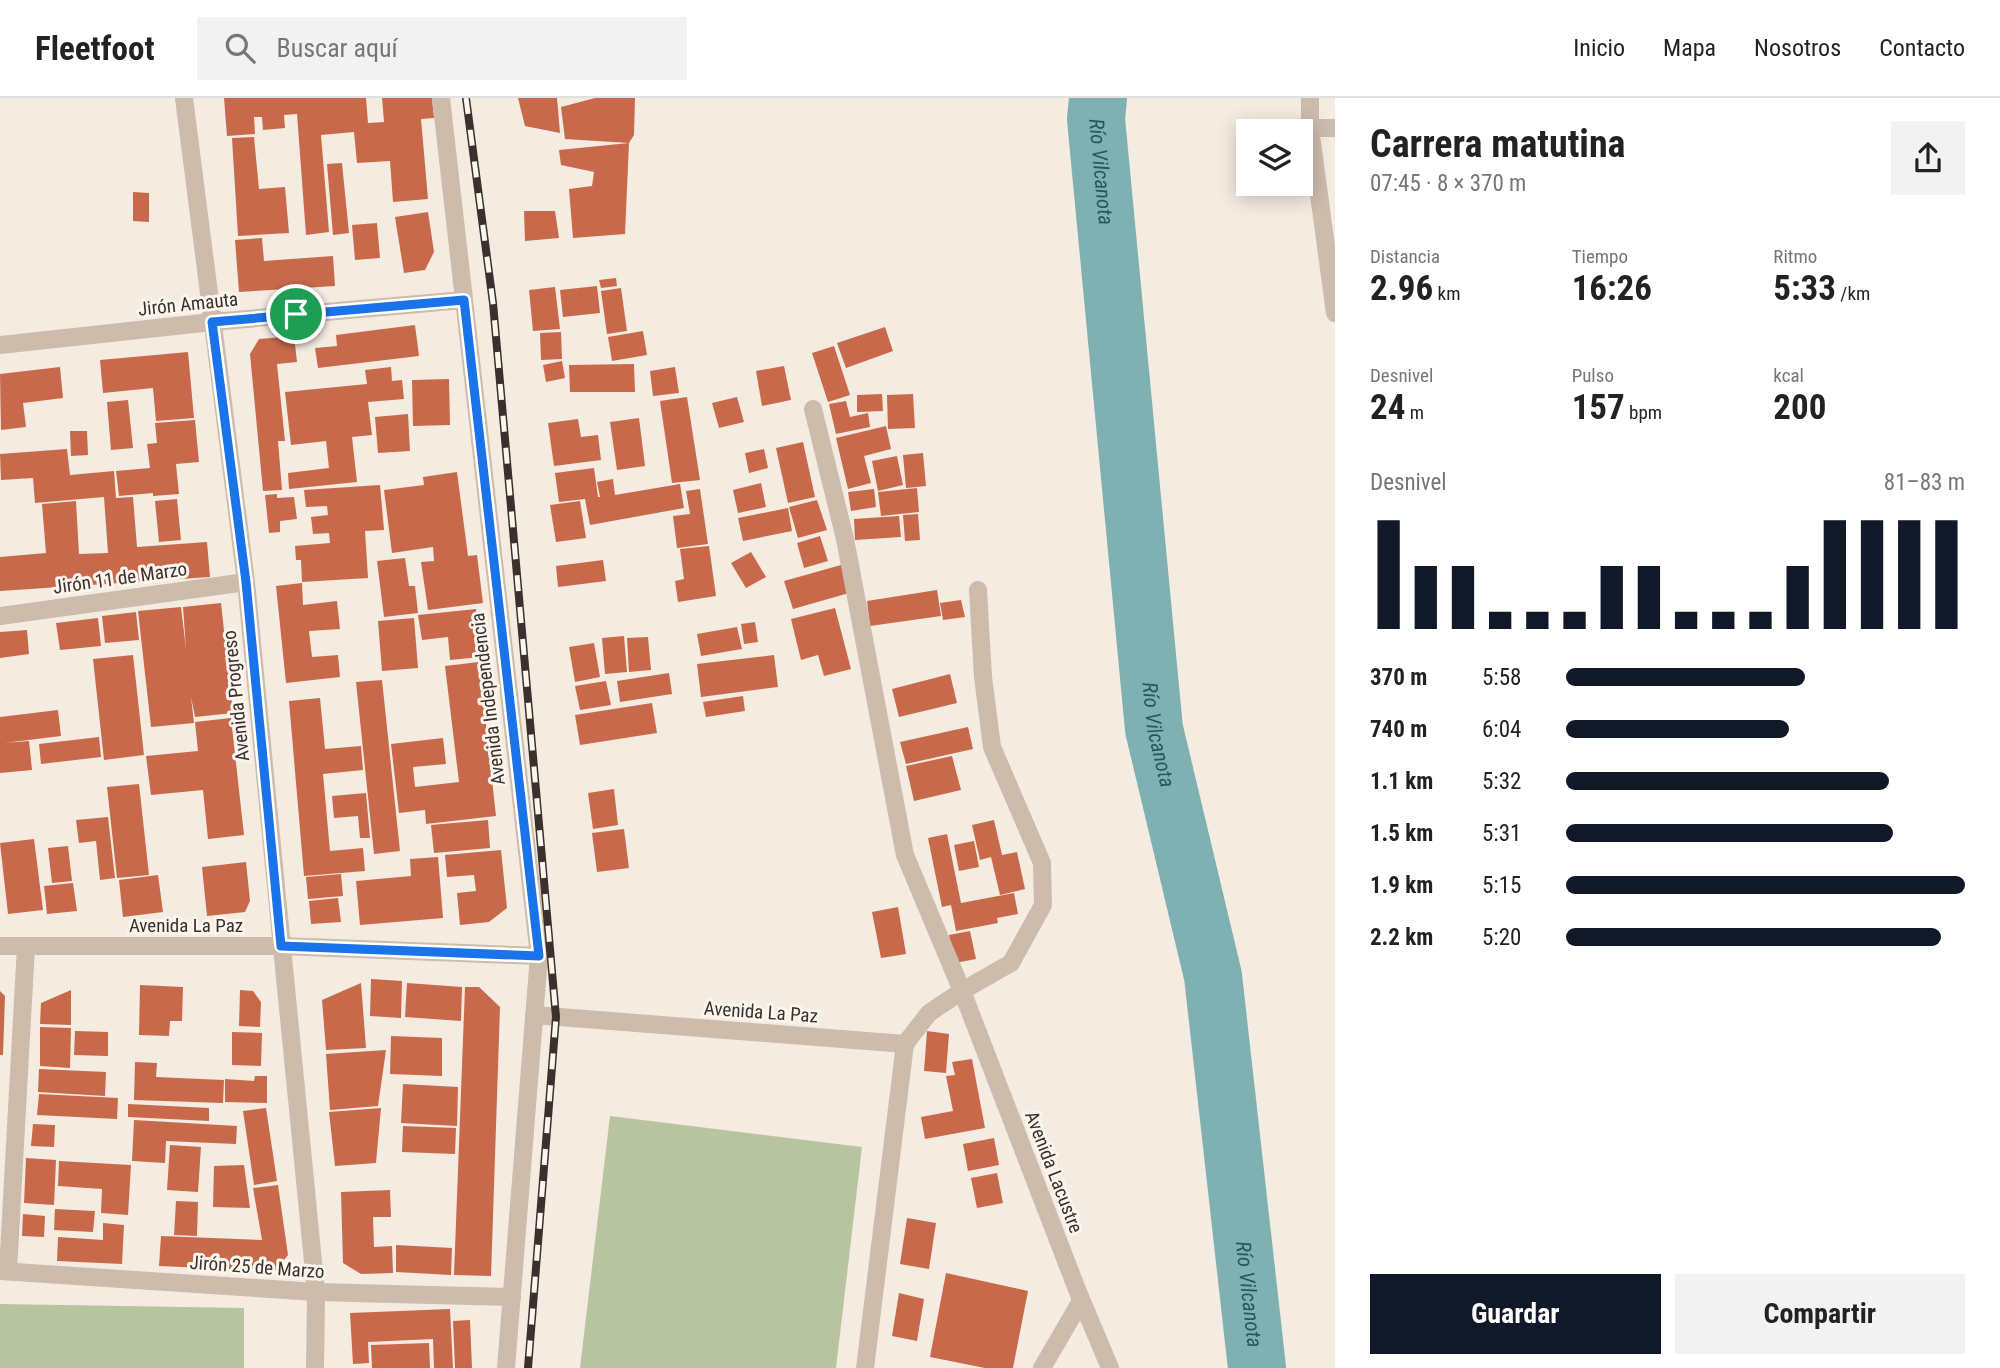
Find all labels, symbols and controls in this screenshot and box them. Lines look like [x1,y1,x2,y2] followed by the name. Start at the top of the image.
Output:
[197,17,687,80] search box
[35,29,155,68] text: Fleetfoot
[221,29,259,67] icon: search
[277,33,398,63] text: Buscar aquí
[1573,34,1625,62] text: Inicio
[1663,34,1716,62] text: Mapa
[1754,34,1841,62] text: Nosotros
[1879,34,1965,62] text: Contacto
[1084,117,1118,226] water label: Río Vilcanota
[1236,119,1313,196] map controls
[1236,119,1313,196] button: layers
[1891,121,1965,195] button: share
[1370,122,1626,166] text: Carrera matutina
[1370,170,1526,197] text: 07:45 · 8 × 370 m
[1370,245,1440,268] text: Distancia
[1572,245,1628,268] text: Tiempo
[1773,245,1817,268] text: Ritmo
[1370,268,1433,309] text: 2.96
[1572,268,1652,309] text: 16:26
[1773,268,1836,309] text: 5:33
[1433,282,1460,305] text: km
[1836,282,1870,305] text: /km
[266,284,326,344] pin
[137,287,239,321] street label: Jirón Amauta
[277,295,315,333] icon: arrive
[1370,364,1433,387] text: Desnivel
[1572,364,1614,387] text: Pulso
[1773,364,1804,387] text: kcal
[1370,387,1405,428] text: 24
[1572,387,1625,428] text: 157
[1773,387,1826,428] text: 200
[1405,401,1424,424] text: m
[1625,401,1662,424] text: bpm
[1370,469,1447,496] text: Desnivel
[1884,469,1965,496] text: 81–83 m
[52,557,188,599] street label: Jirón 11 de Marzo
[466,612,510,786] street label: Avenida Independencia
[218,629,254,763] street label: Avenida Progreso
[1370,664,1427,691] text: 370 m
[1482,664,1521,691] text: 5:58
[1138,681,1179,790] water label: Río Vilcanota
[1370,716,1427,743] text: 740 m
[1482,716,1521,743] text: 6:04
[1370,768,1433,795] text: 1.1 km
[1482,768,1521,795] text: 5:32
[1370,820,1433,847] text: 1.5 km
[1482,820,1521,847] text: 5:31
[1370,872,1433,899] text: 1.9 km
[1482,872,1521,899] text: 5:15
[129,914,243,937] street label: Avenida La Paz
[1370,924,1433,951] text: 2.2 km
[1482,924,1521,951] text: 5:20
[703,997,819,1027] street label: Avenida La Paz
[1020,1108,1088,1236] street label: Avenida Lacustre
[1231,1240,1267,1348] water label: Río Vilcanota
[189,1251,325,1283] street label: Jirón 25 de Marzo
[1370,1274,1661,1354] button: Guardar
[1675,1274,1965,1354] button: Compartir

